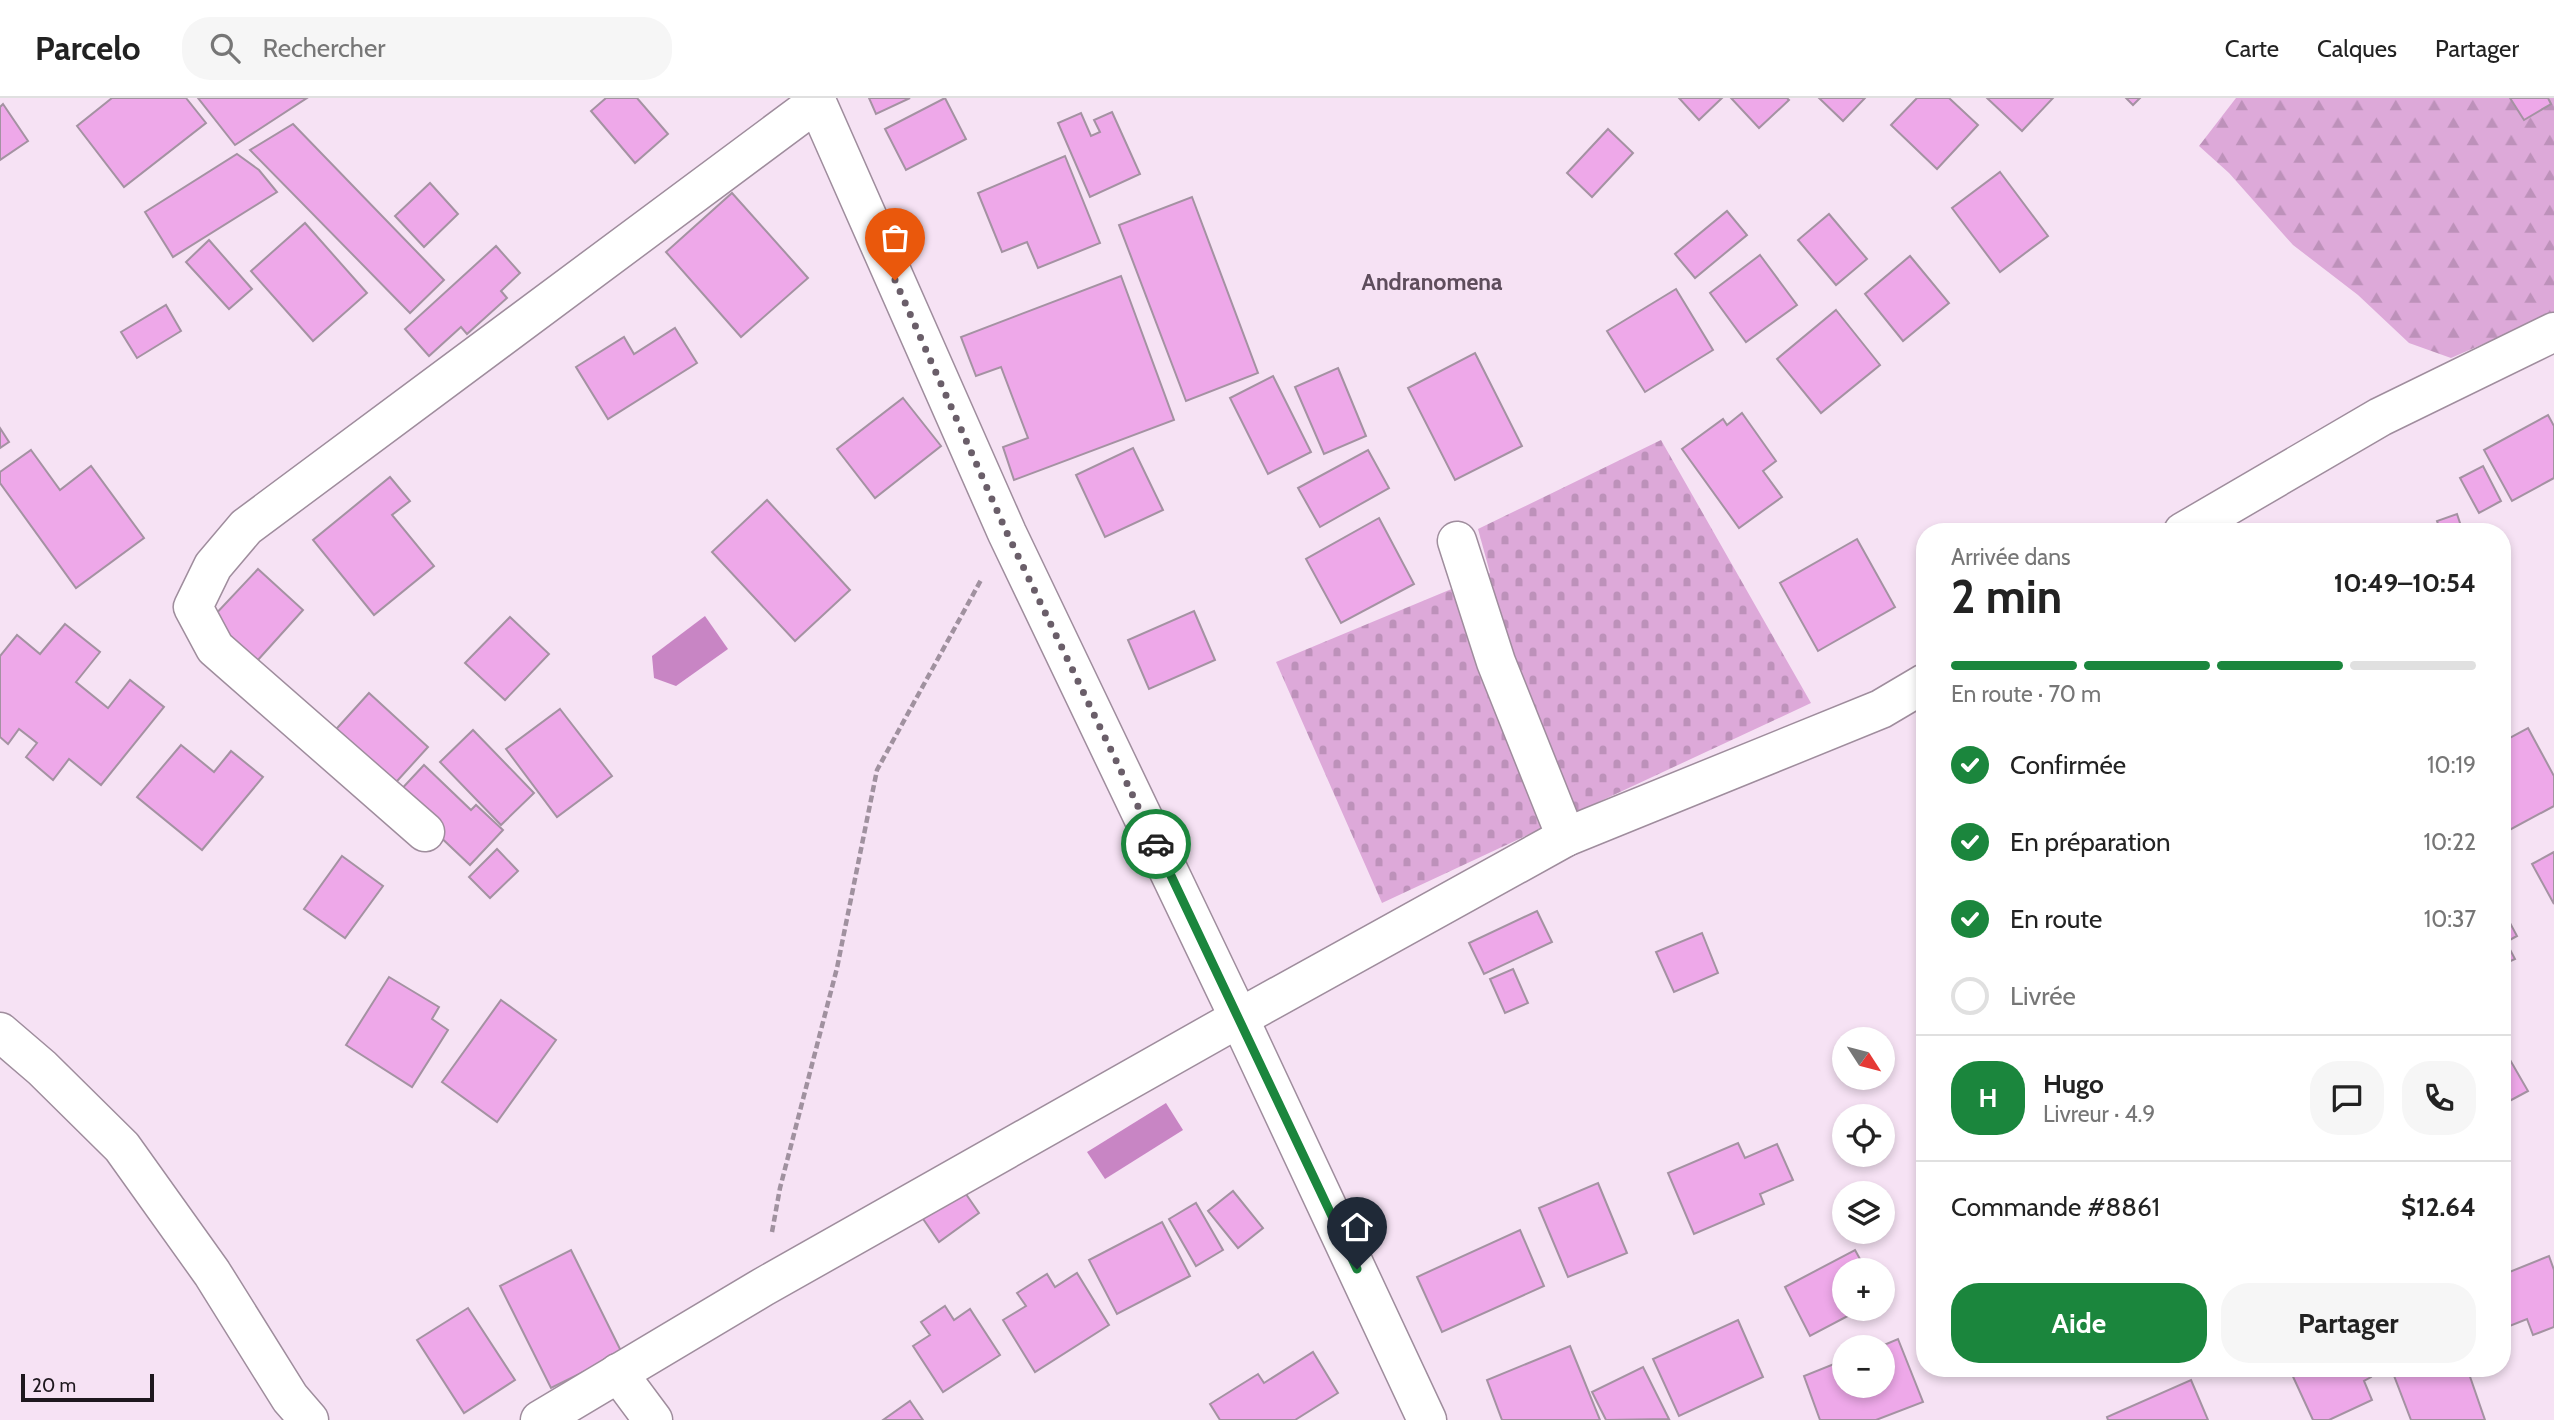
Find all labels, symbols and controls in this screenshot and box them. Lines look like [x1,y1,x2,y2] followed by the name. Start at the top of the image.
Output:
[182,17,672,80] search box
[35,28,140,68] text: Parcelo
[206,29,244,67] icon: search
[262,32,385,64] text: Rechercher
[2225,34,2279,63] text: Carte
[2317,34,2397,63] text: Calques
[2435,34,2519,63] text: Partager
[865,208,925,280] pin
[876,219,914,257] icon: bag
[1362,268,1503,296] district label: Andranomena
[1951,543,2071,571] text: Arrivée dans
[2334,567,2476,599] text: 10:49–10:54
[1951,569,2062,625] text: 2 min
[1951,680,2101,708] text: En route · 70 m
[1951,746,1989,784] icon: check
[2010,749,2126,781] text: Confirmée
[2427,751,2476,779] text: 10:19
[1121,809,1191,879] courier
[1951,823,1989,861] icon: check
[1137,825,1175,863] icon: car
[2010,826,2171,858] text: En préparation
[2424,828,2476,856] text: 10:22
[1951,900,1989,938] icon: check
[2010,903,2102,935] text: En route
[2424,905,2476,933] text: 10:37
[2010,980,2076,1012] text: Livrée
[1832,1027,1895,1090] north arrow
[1832,1027,1895,1398] map controls
[2310,1061,2384,1135] button: chat
[2402,1061,2476,1135] button: phone
[2043,1068,2104,1100] text: Hugo
[1979,1082,1997,1114] text: H
[2043,1100,2155,1128] text: Livreur · 4.9
[1832,1104,1895,1167] button: locate
[1832,1181,1895,1244] button: layers
[1951,1191,2160,1223] text: Commande #8861
[2401,1191,2476,1223] text: $12.64
[1327,1197,1387,1269] pin
[1338,1208,1376,1246] icon: home
[1832,1258,1895,1321] button: +
[1951,1283,2207,1363] button: Aide
[2221,1283,2476,1363] button: Partager
[1832,1335,1895,1398] button: −
[21,1371,154,1403] scale bar
[32,1374,76,1397] text: 20 m

